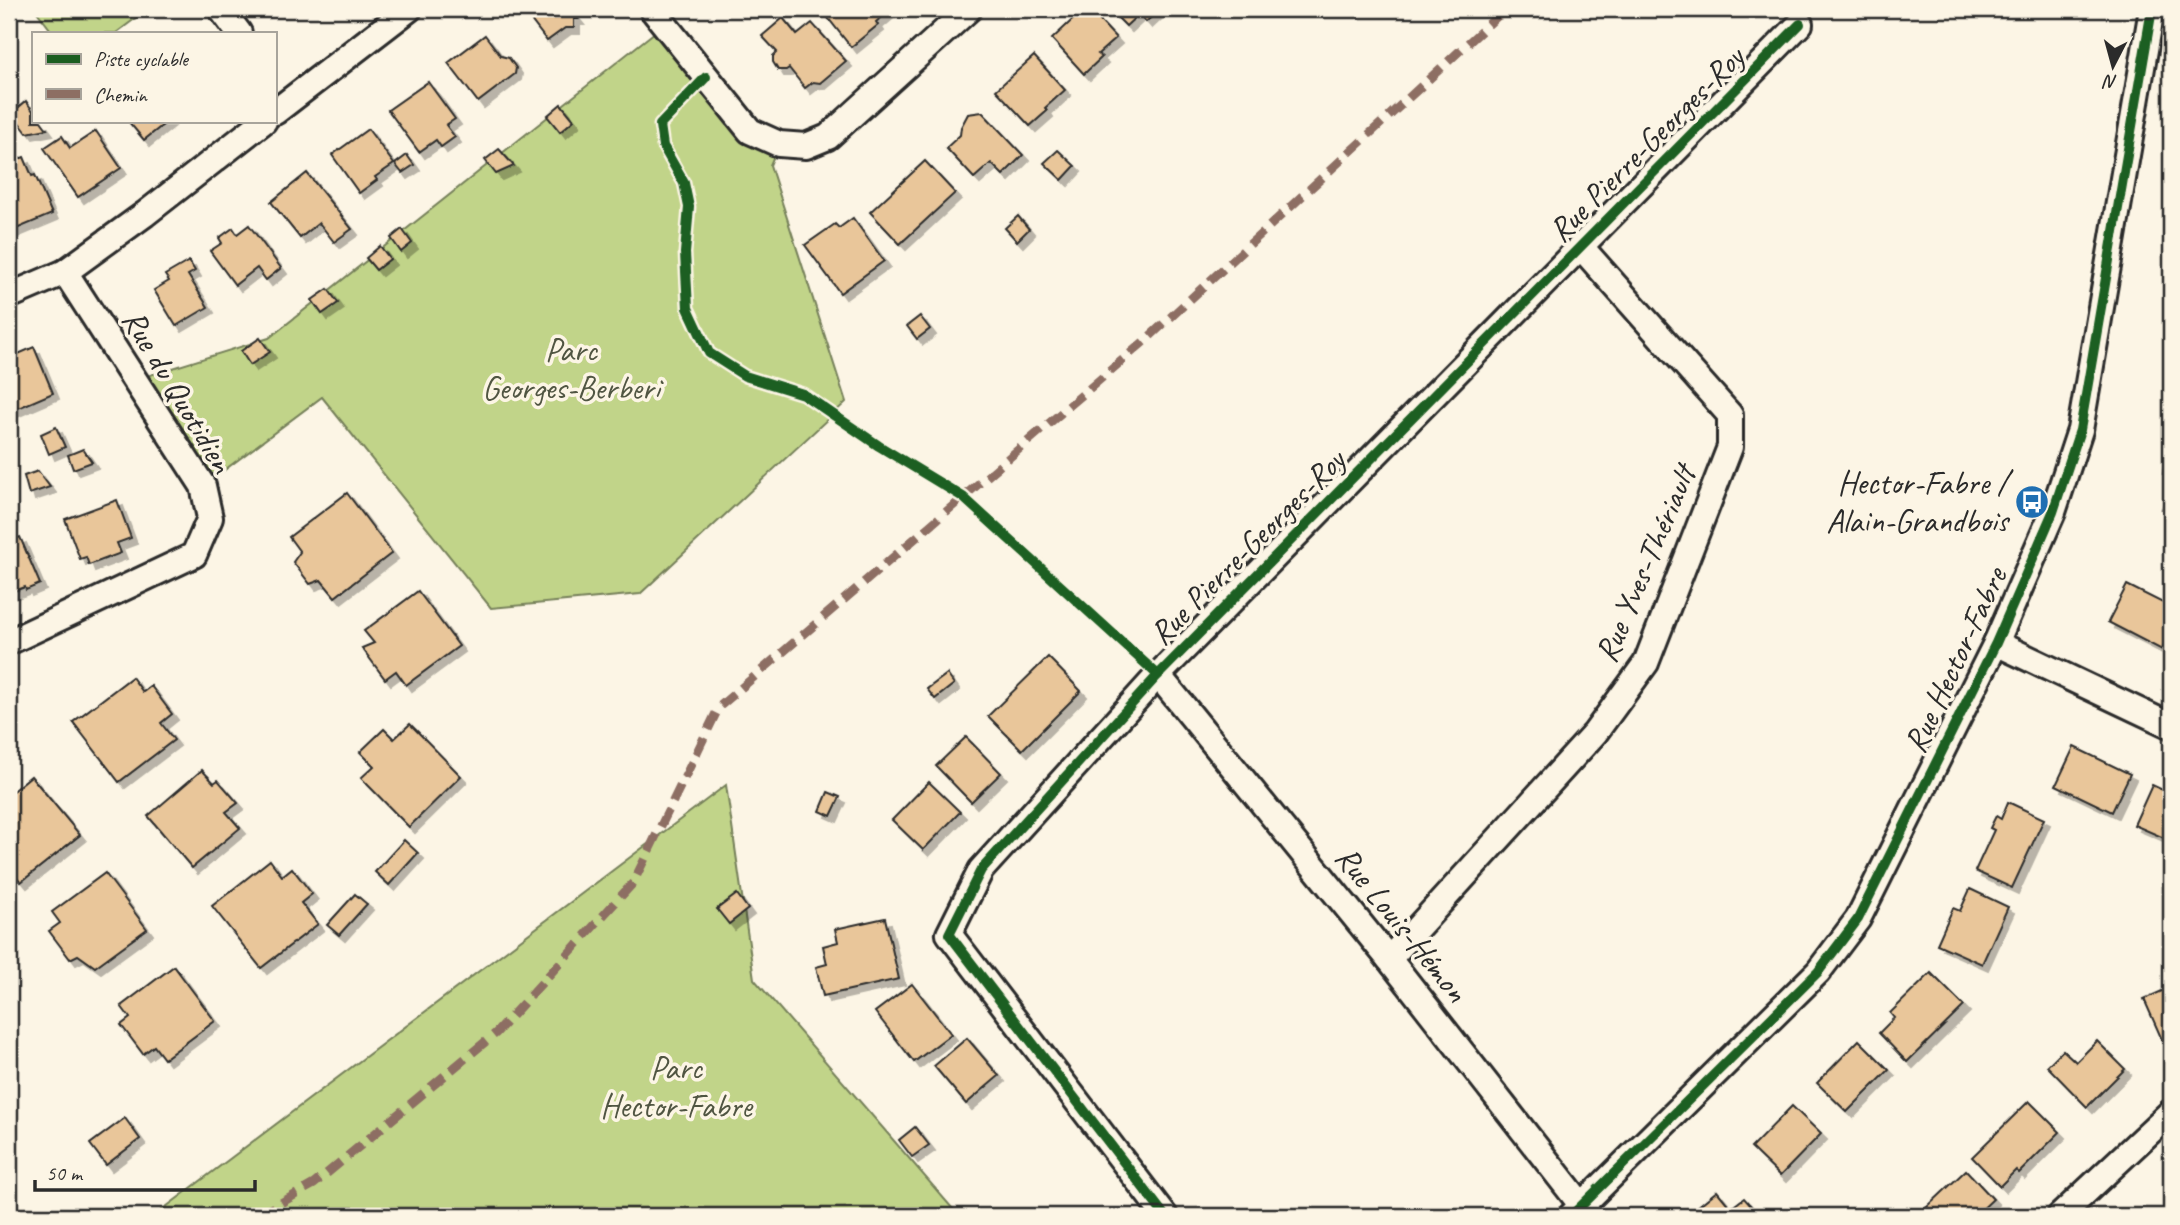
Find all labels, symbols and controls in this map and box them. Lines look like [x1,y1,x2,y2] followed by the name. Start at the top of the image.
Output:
[32,32,276,122] legend
[2078,32,2148,102] north arrow
[1539,35,1755,251] street label: Rue Pierre-Georges-Roy
[94,46,190,72] text: Piste cyclable
[2101,69,2118,94] text: N
[94,82,148,108] text: Chemin
[113,302,244,481] street label: Rue du Quotidien
[482,329,664,409] park label: Parc Georges-Berberi
[1140,438,1356,654] street label: Rue Pierre-Georges-Roy
[1585,456,1707,669] street label: Rue Yves-Thériault
[1826,462,2014,542] place label: Hector-Fabre / Alain-Grandbois
[2013,483,2051,521] bus stop icon: Hector-Fabre / Alain-Grandbois
[1894,559,2017,759] street label: Rue Hector-Fabre
[1326,837,1478,1011] street label: Rue Louis-Hémon
[600,1047,754,1127] park label: Parc Hector-Fabre
[35,1148,256,1192] scale bar
[46,1160,84,1186] text: 50 m

